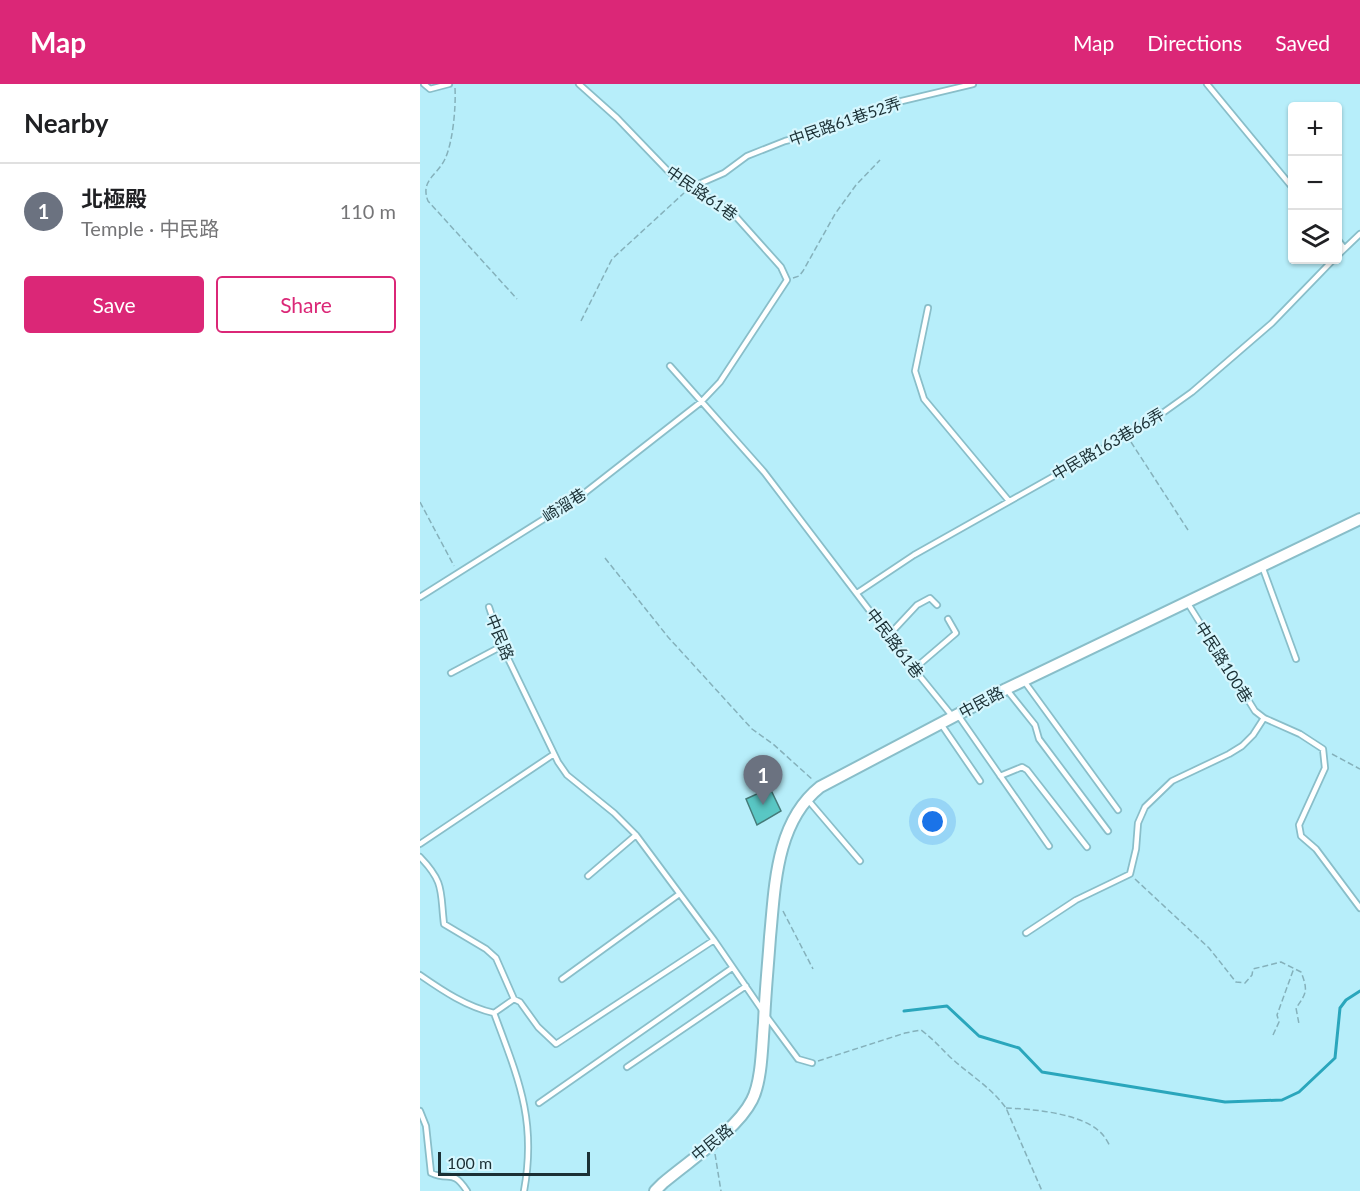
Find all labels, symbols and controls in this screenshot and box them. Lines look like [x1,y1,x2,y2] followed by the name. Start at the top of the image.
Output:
[30,25,86,59] text: Map
[1073,30,1114,55] text: Map
[1147,30,1242,55] text: Directions
[1275,30,1330,55] text: Saved
[786,92,903,149] street label: 中民路61巷52弄
[1288,102,1342,264] map controls
[1288,102,1342,156] button: +
[24,107,109,139] text: Nearby
[1288,156,1342,210] button: −
[663,161,742,224] street label: 中民路61巷
[81,185,147,212] text: 北極殿
[38,199,49,223] text: 1
[340,199,396,223] text: 110 m
[1288,210,1342,264] button: layers
[81,216,219,240] text: Temple · 中民路
[24,276,204,333] button: Save
[216,276,396,333] button: Share
[1048,404,1167,483] street label: 中民路163巷66弄
[538,484,589,526] street label: 崎溜巷
[863,604,928,681] street label: 中民路61巷
[483,611,518,663] street label: 中民路
[1192,618,1257,706] street label: 中民路100巷
[955,682,1006,721] street label: 中民路
[744,756,782,805] pin: 1
[918,807,947,836] your location
[687,1119,736,1164] street label: 中民路
[438,1149,590,1176] scale bar
[447,1153,492,1172] text: 100 m

